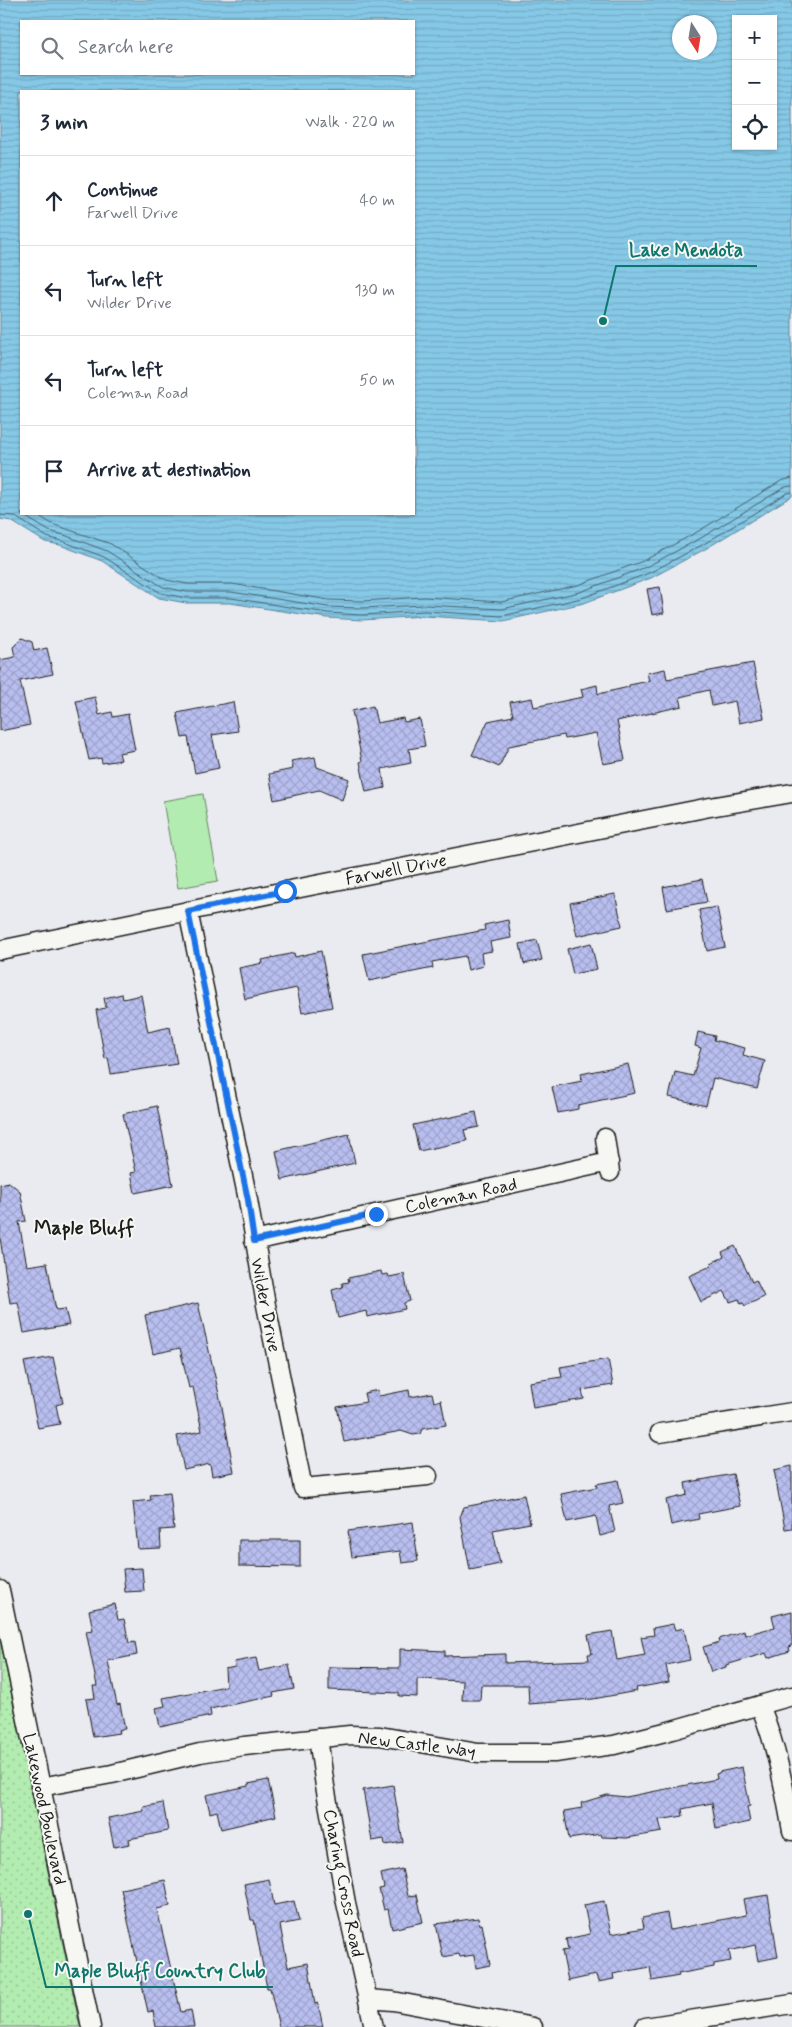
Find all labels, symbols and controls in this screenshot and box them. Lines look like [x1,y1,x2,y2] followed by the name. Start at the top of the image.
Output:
[672,15,717,60] north arrow
[732,15,777,150] map controls
[732,15,777,60] button: +
[20,20,415,75] search box
[38,34,66,62] icon: search
[78,35,174,60] text: Search here
[732,60,777,105] button: −
[732,105,777,150] button: locate
[40,109,88,137] text: 3 min
[305,112,395,133] text: Walk · 220 m
[87,178,158,203] text: Continue
[40,187,68,215] icon: ahead
[359,190,395,211] text: 40 m
[87,203,178,224] text: Farwell Drive
[616,232,757,266] callout: Lake Mendota
[629,238,743,263] text: Lake Mendota
[87,268,163,293] text: Turn left
[40,277,68,305] icon: left
[354,280,395,301] text: 130 m
[87,293,172,314] text: Wilder Drive
[87,358,163,383] text: Turn left
[40,367,68,395] icon: left
[359,370,395,391] text: 50 m
[87,383,188,404] text: Coleman Road
[40,457,68,485] icon: arrive
[87,458,251,483] text: Arrive at destination
[343,848,449,892] street label: Farwell Drive
[274,880,297,903] route start
[403,1172,519,1220] street label: Coleman Road
[365,1203,388,1226] route end
[34,1215,134,1242] district label: Maple Bluff
[244,1256,286,1354] street label: Wilder Drive
[357,1726,477,1764] street label: New Castle Way
[16,1731,72,1887] street label: Lakewood Boulevard
[315,1807,369,1960] street label: Charing Cross Road
[46,1953,273,1987] callout: Maple Bluff Country Club
[54,1959,266,1984] text: Maple Bluff Country Club

